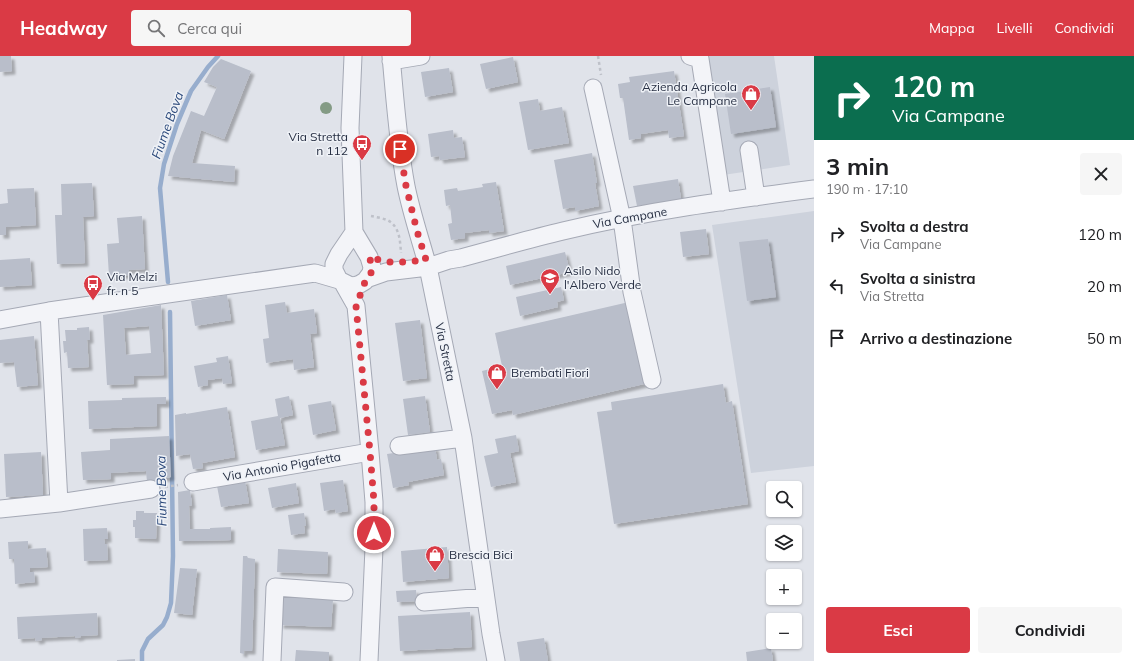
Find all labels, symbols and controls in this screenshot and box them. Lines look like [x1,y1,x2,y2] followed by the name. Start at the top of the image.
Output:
[131,10,411,46] search box
[20,16,107,40] text: Headway
[145,17,167,39] icon: search
[177,19,242,38] text: Cerca qui
[929,19,975,37] text: Mappa
[997,19,1032,37] text: Livelli
[1054,19,1114,37] text: Condividi
[892,69,975,104] text: 120 m
[826,72,878,124] icon: right
[642,79,737,108] place label: Azienda Agricola Le Campane
[740,83,762,111] shop icon: Azienda Agricola Le Campane
[147,89,187,161] water label: Fiume Bova
[892,104,1005,127] text: Via Campane
[289,129,348,158] place label: Via Stretta n 112
[383,132,417,166] pin
[351,133,373,161] bus stop icon: Via Stretta n 112
[389,138,411,160] icon: arrive
[826,151,889,181] text: 3 min
[1080,153,1122,195] button: close
[826,181,908,197] text: 190 m · 17:10
[592,204,668,231] street label: Via Campane
[860,217,969,236] text: Svolta a destra
[826,223,848,245] icon: right
[1078,225,1122,244] text: 120 m
[860,236,942,252] text: Via Campane
[564,263,641,292] place label: Asilo Nido l'Albero Verde
[539,267,561,295] school or university icon: Asilo Nido l'Albero Verde
[107,269,157,298] place label: Via Melzi fr. n 5
[860,269,976,288] text: Svolta a sinistra
[82,273,104,301] bus stop icon: Via Melzi fr. n 5
[826,275,848,297] icon: left
[1087,277,1122,296] text: 20 m
[860,288,924,304] text: Via Stretta
[432,321,459,383] street label: Via Stretta
[826,327,848,349] icon: arrive
[860,329,1012,348] text: Arrivo a destinazione
[1087,329,1122,348] text: 50 m
[486,362,508,390] shop icon: Brembati Fiori
[511,365,589,380] place label: Brembati Fiori
[222,449,342,484] street label: Via Antonio Pigafetta
[152,455,170,526] water label: Fiume Bova
[766,481,802,649] map controls
[766,481,802,517] button: search
[353,512,395,554] position arrow
[766,525,802,561] button: layers
[424,544,446,572] shop icon: Brescia Bici
[449,547,513,562] place label: Brescia Bici
[766,569,802,605] button: +
[826,607,970,653] button: Esci
[978,607,1122,653] button: Condividi
[766,613,802,649] button: −

